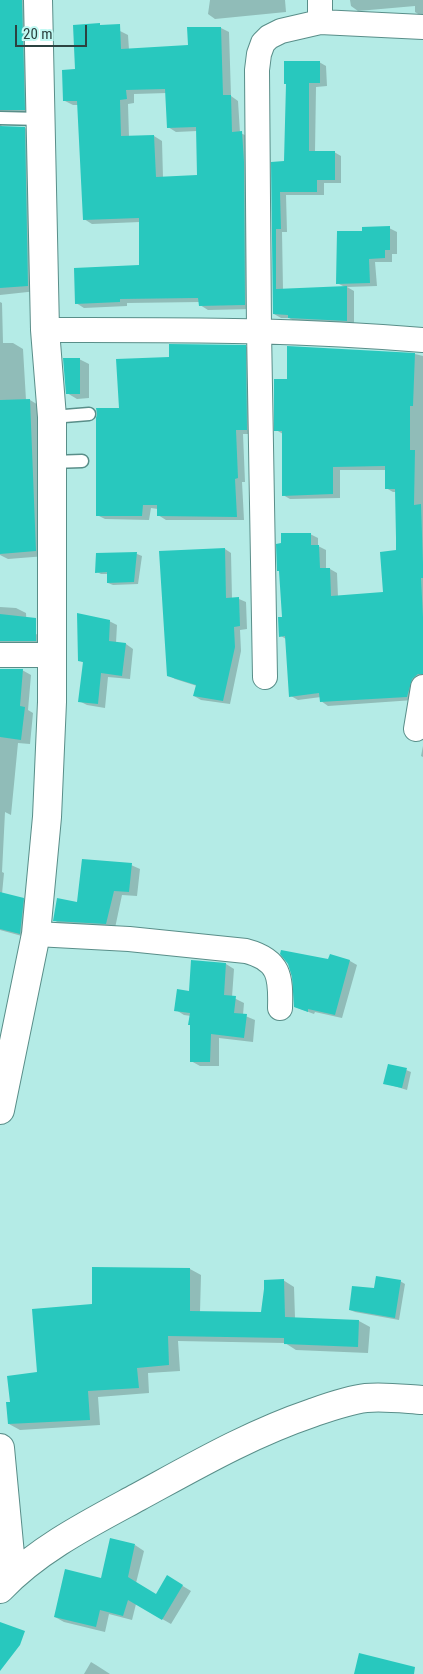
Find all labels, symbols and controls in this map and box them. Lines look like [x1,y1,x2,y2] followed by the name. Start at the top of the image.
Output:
[18,15,90,47] scale bar
[23,25,53,43] text: 20 m

